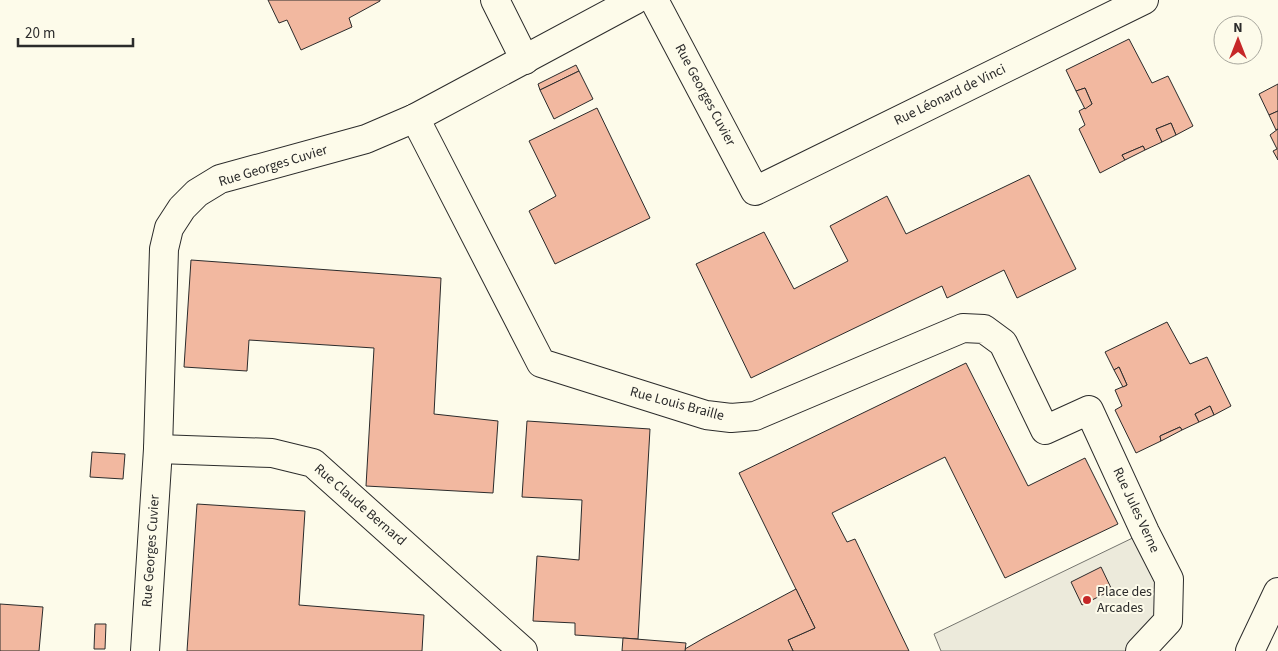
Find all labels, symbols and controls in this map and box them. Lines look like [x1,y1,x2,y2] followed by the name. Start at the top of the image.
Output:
[18,15,132,47] scale bar
[1213,15,1263,65] north arrow
[1233,18,1243,38] text: N
[25,23,55,44] text: 20 m
[670,40,740,150] street label: Rue Georges Cuvier
[891,59,1009,131] street label: Rue Léonard de Vinci
[216,140,330,192] street label: Rue Georges Cuvier
[628,382,726,426] street label: Rue Louis Braille
[310,459,410,551] street label: Rue Claude Bernard
[1107,464,1165,556] street label: Rue Jules Verne
[137,494,165,608] street label: Rue Georges Cuvier
[1097,582,1152,618] place label: Place des Arcades
[1081,594,1093,606] marker: Place des Arcades

